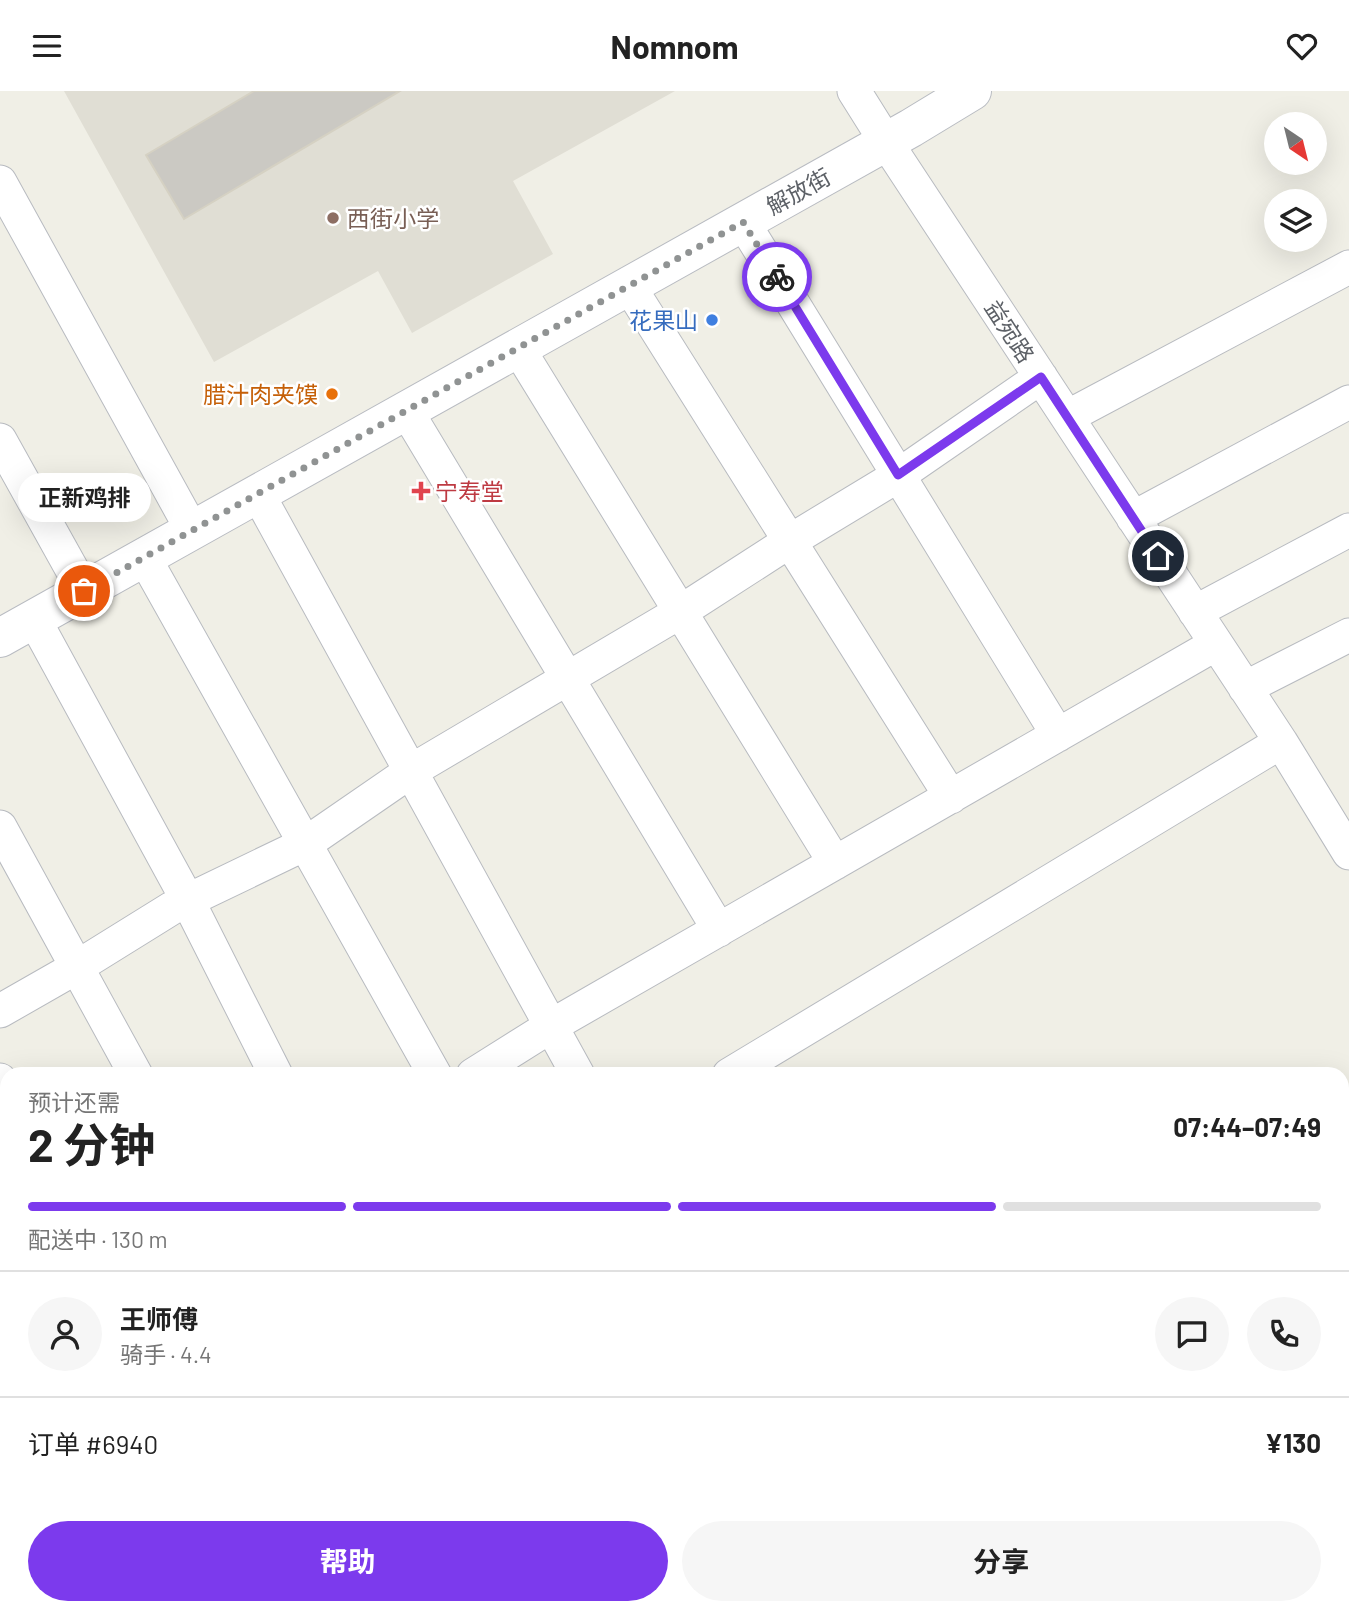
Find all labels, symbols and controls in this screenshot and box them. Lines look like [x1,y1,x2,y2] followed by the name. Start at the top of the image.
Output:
[28,27,66,65] icon: menu
[611,27,738,65] text: Nomnom
[1283,27,1321,65] icon: heart
[1264,112,1326,175] north arrow
[1264,112,1327,252] map controls
[761,162,835,220] street label: 解放街
[1264,189,1327,252] button: layers
[347,204,439,232] place label: 西街小学
[325,210,341,226] marker: 西街小学
[742,242,812,312] courier
[758,258,796,296] icon: bike
[979,294,1041,368] street label: 益宛路
[629,306,698,334] place label: 花果山
[704,312,720,328] marker: 花果山
[203,380,318,408] place label: 腊汁肉夹馍
[324,386,340,402] marker: 腊汁肉夹馍
[18,472,150,521] callout: 正新鸡排
[435,477,504,505] place label: 宁寿堂
[39,483,131,511] text: 正新鸡排
[413,483,429,499] marker: 宁寿堂
[1128,526,1188,586] pin
[1139,537,1177,575] icon: home
[54,561,114,621] pin
[65,572,103,610] icon: bag
[28,1088,120,1116] text: 预计还需
[1173,1111,1321,1142] text: 07:44–07:49
[28,1116,155,1171] text: 2 分钟
[28,1225,168,1253] text: 配送中 · 130 m
[28,1297,102,1371] button: person
[1155,1297,1229,1371] button: chat
[1247,1297,1321,1371] button: phone
[120,1303,198,1334] text: 王师傅
[120,1340,212,1368] text: 骑手 · 4.4
[1265,1427,1321,1458] text: ¥130
[28,1428,158,1459] text: 订单 #6940
[28,1521,668,1601] button: 帮助
[682,1521,1321,1601] button: 分享

